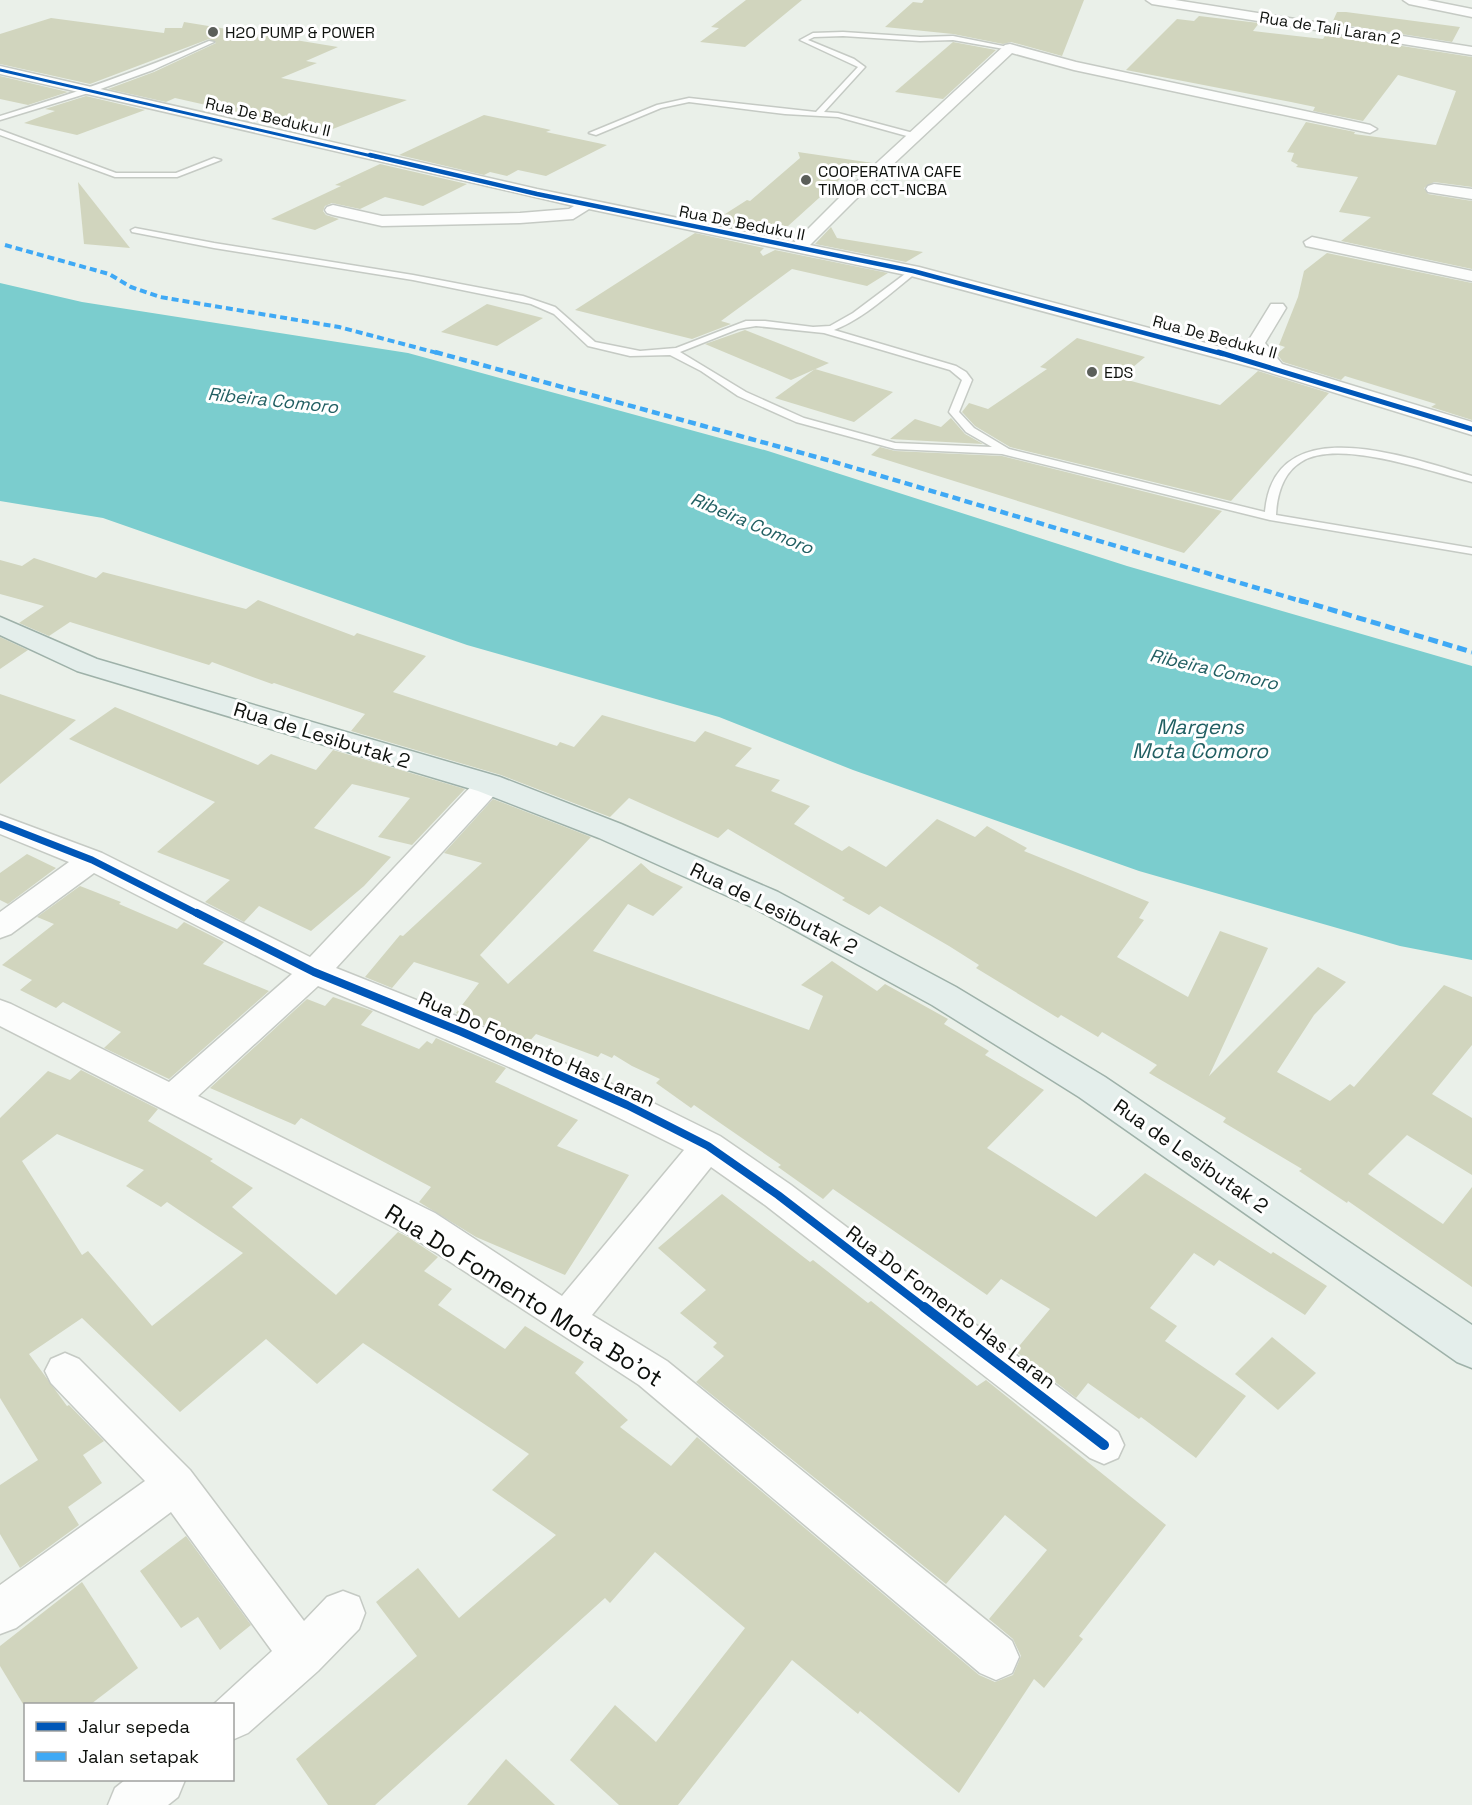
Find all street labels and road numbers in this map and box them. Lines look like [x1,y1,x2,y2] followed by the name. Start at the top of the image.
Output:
[1258,6,1402,50] street label: Rua de Tali Laran 2
[203,92,333,142] street label: Rua De Beduku II
[677,200,807,246] street label: Rua De Beduku II
[1151,310,1279,364] street label: Rua De Beduku II
[231,696,413,774] street label: Rua de Lesibutak 2
[686,856,862,960] street label: Rua de Lesibutak 2
[415,985,659,1113] street label: Rua Do Fomento Has Laran
[1109,1093,1273,1219] street label: Rua de Lesibutak 2
[379,1197,669,1393] street label: Rua Do Fomento Mota Bo’ot
[841,1220,1061,1394] street label: Rua Do Fomento Has Laran

